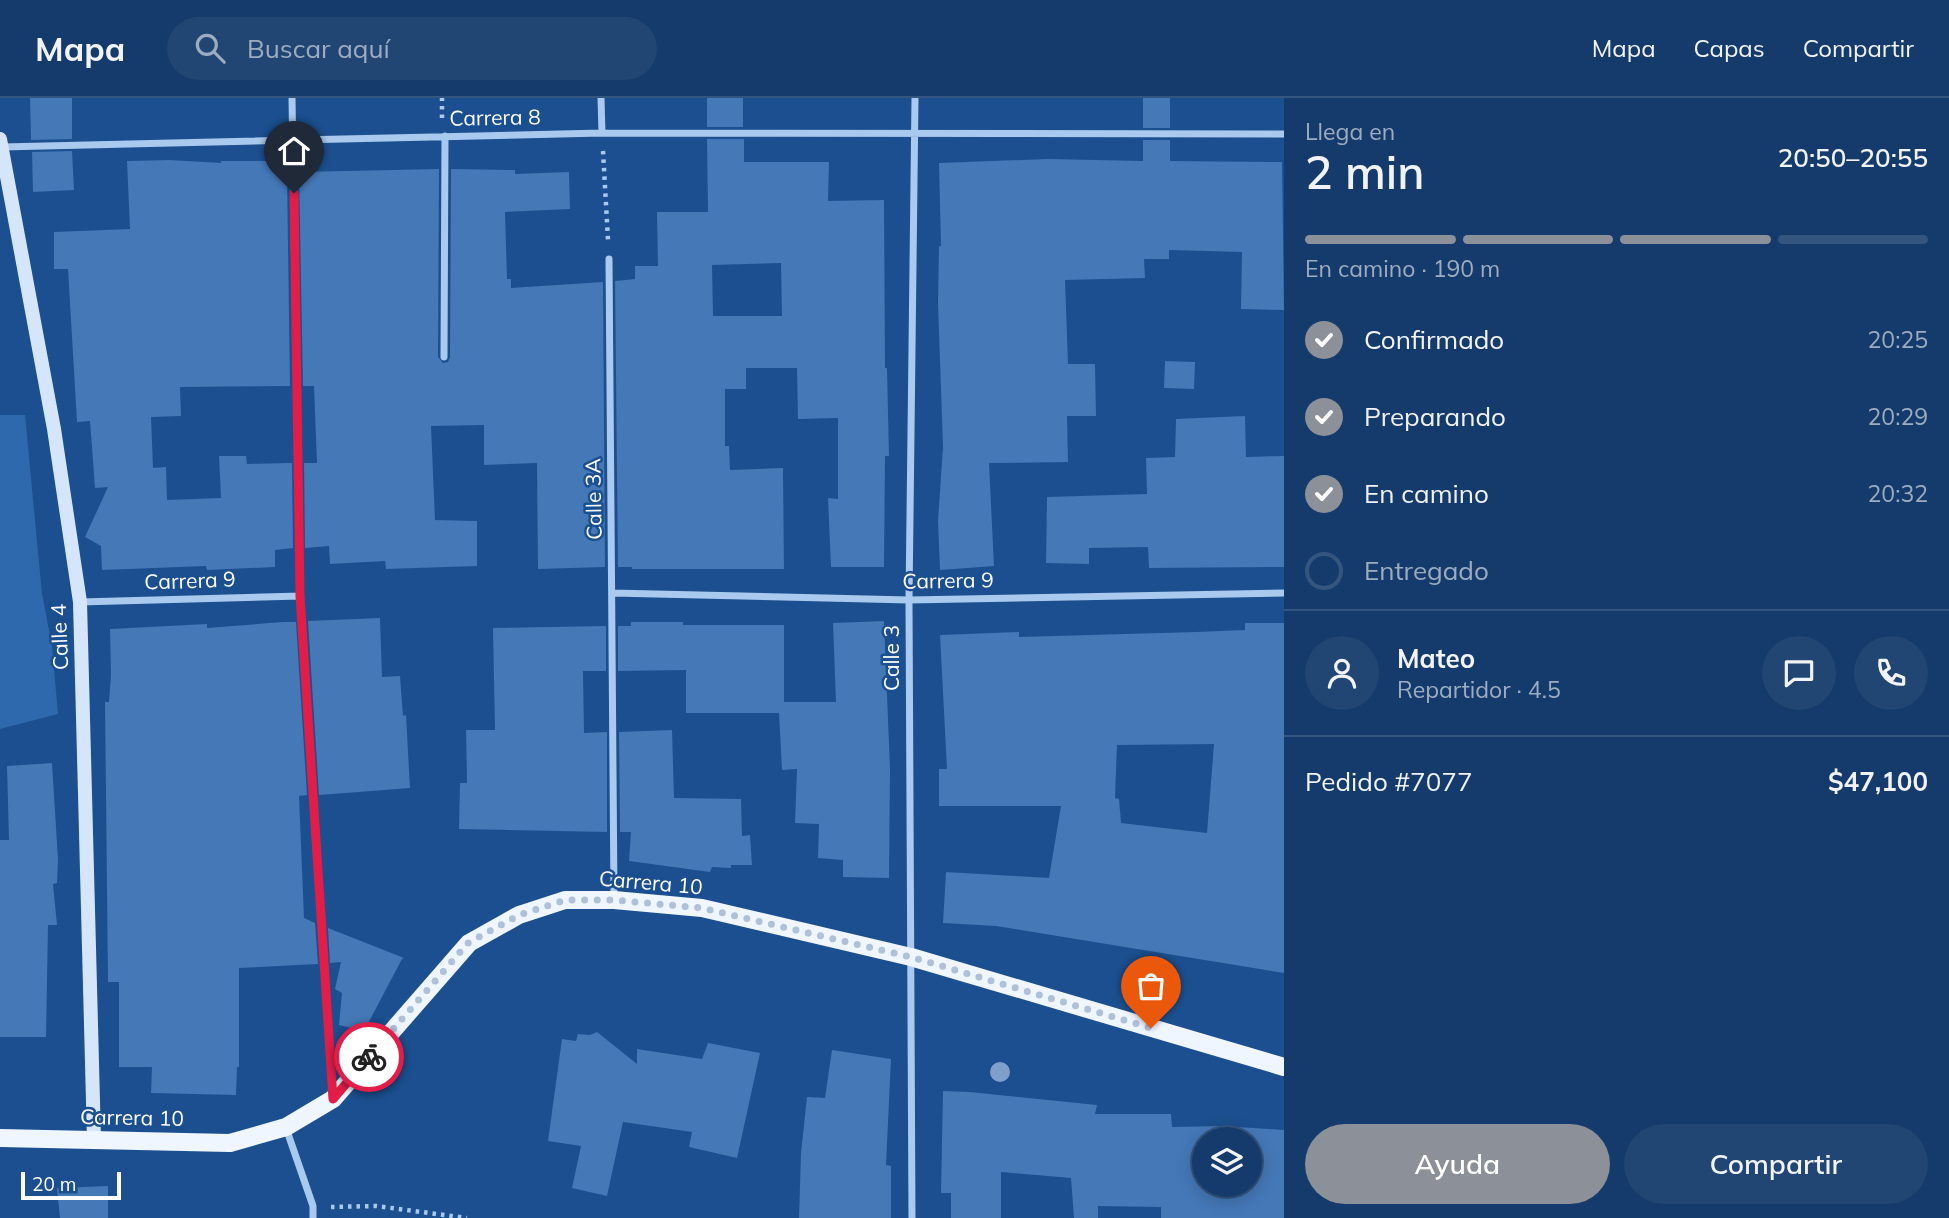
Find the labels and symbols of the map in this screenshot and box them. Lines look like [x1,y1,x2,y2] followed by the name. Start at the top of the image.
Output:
[449,103,541,131] street label: Carrera 8
[264,121,324,193] pin
[579,457,607,540] street label: Calle 3A
[144,565,236,595] street label: Carrera 9
[902,566,994,594] street label: Carrera 9
[45,603,73,671] street label: Calle 4
[878,625,904,691] street label: Calle 3
[598,865,704,899] street label: Carrera 10
[1121,956,1181,1028] pin
[334,1022,404,1092] courier
[80,1103,184,1131] street label: Carrera 10
[21,1169,121,1201] scale bar

